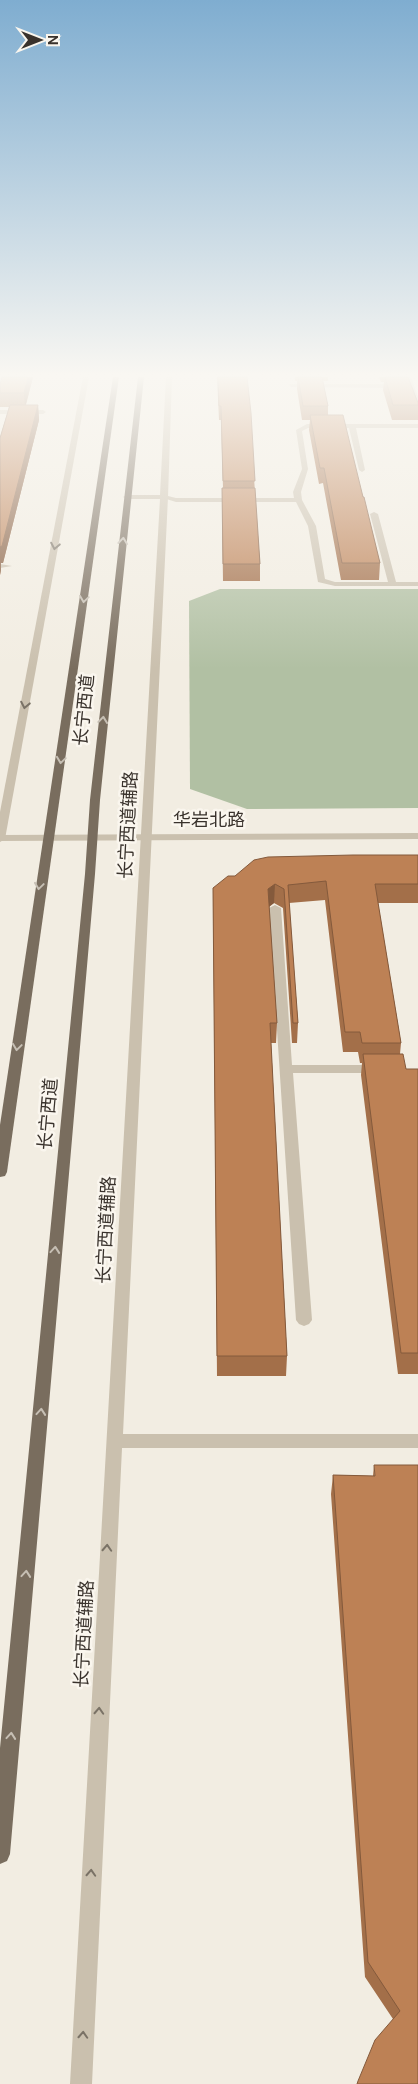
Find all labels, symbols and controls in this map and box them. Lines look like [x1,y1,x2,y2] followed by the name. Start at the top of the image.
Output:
[15,15,65,65] north arrow
[44,35,62,45] text: N
[117,537,128,545] one-way arrow
[50,541,60,550] one-way arrow
[79,595,90,603] one-way arrow
[68,673,100,747] street label: 长宁西道
[20,701,31,710] one-way arrow
[97,716,108,724] one-way arrow
[56,756,67,764] one-way arrow
[113,770,143,880] street label: 长宁西道辅路
[173,808,245,832] street label: 华岩北路
[35,882,45,891] one-way arrow
[12,1044,23,1052] one-way arrow
[33,1077,63,1151] street label: 长宁西道
[91,1175,121,1285] street label: 长宁西道辅路
[50,1246,61,1254] one-way arrow
[35,1408,46,1416] one-way arrow
[102,1544,113,1552] one-way arrow
[20,1570,31,1578] one-way arrow
[69,1579,99,1689] street label: 长宁西道辅路
[94,1706,105,1714] one-way arrow
[5,1731,16,1739] one-way arrow
[85,1869,96,1877] one-way arrow
[78,2031,88,2039] one-way arrow

